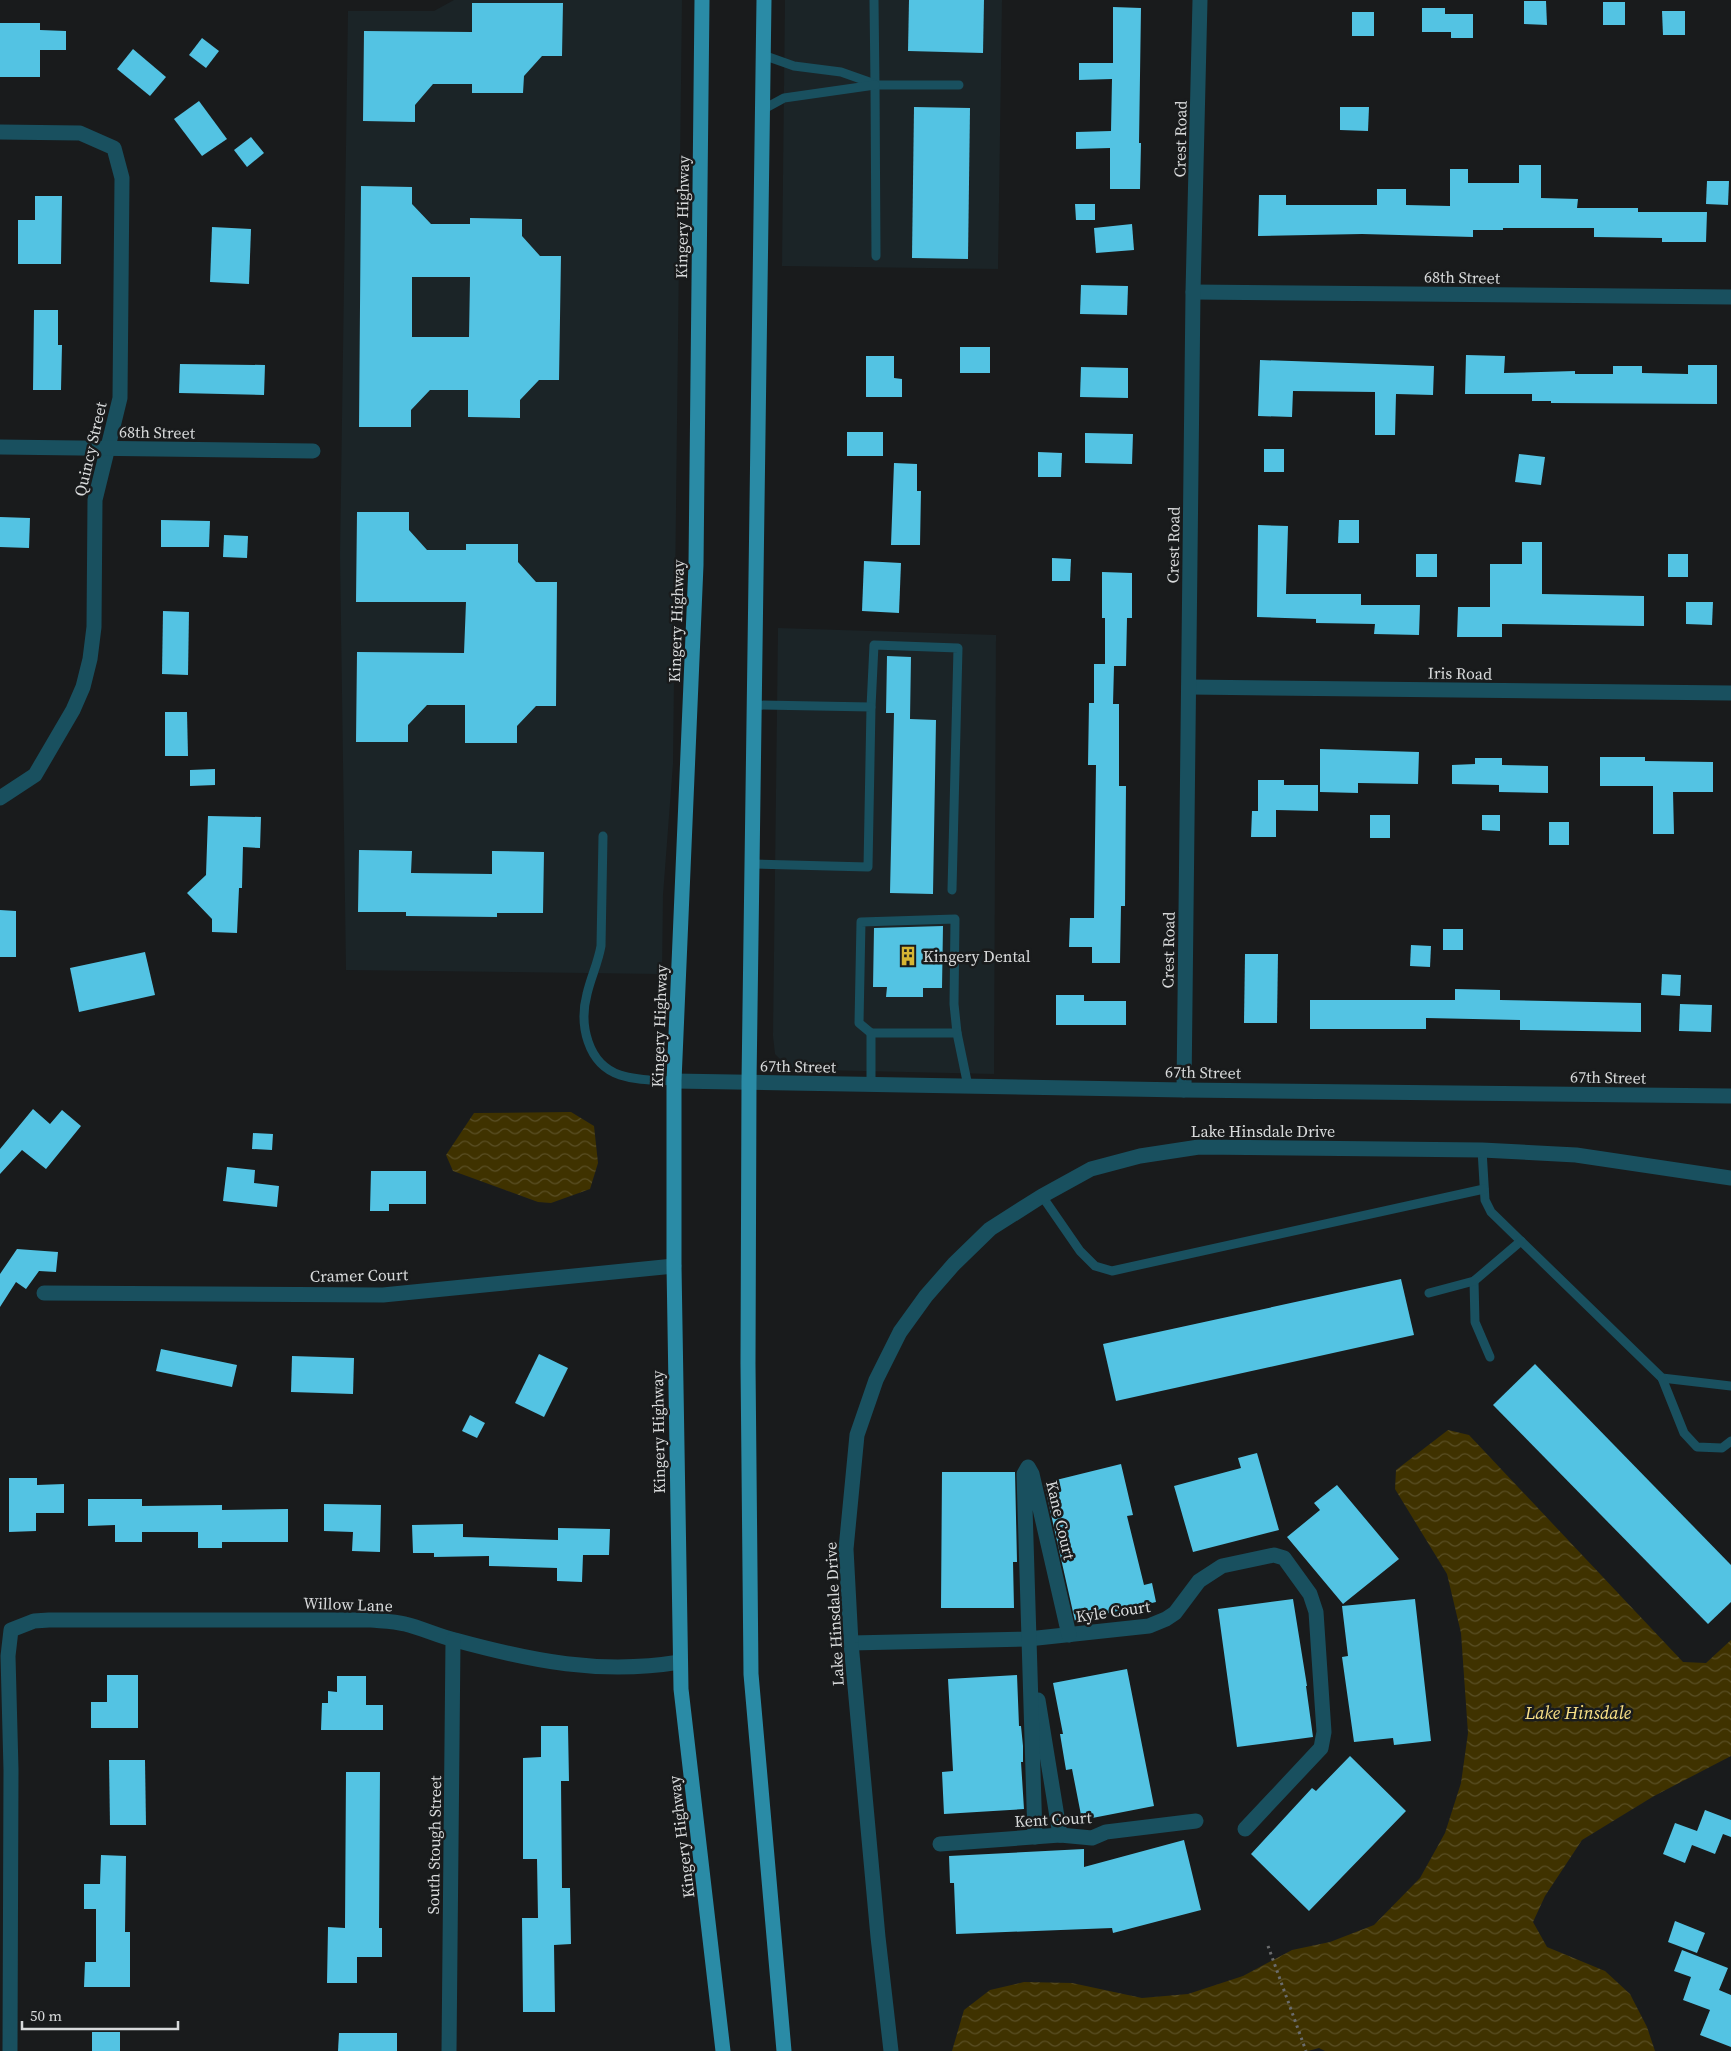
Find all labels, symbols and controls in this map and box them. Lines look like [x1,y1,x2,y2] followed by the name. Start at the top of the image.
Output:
[1168,100,1192,178] street label: Crest Road
[670,154,694,279] street label: Kingery Highway
[1424,265,1501,289] street label: 68th Street
[68,399,112,498] street label: Quincy Street
[119,420,196,444] street label: 68th Street
[1161,506,1185,584] street label: Crest Road
[663,558,689,683] street label: Kingery Highway
[1428,661,1492,685] street label: Iris Road
[1156,911,1180,989] street label: Crest Road
[897,945,919,967] building icon: Kingery Dental
[923,945,1031,967] place label: Kingery Dental
[646,963,672,1088] street label: Kingery Highway
[760,1054,837,1078] street label: 67th Street
[1165,1060,1242,1084] street label: 67th Street
[1570,1065,1647,1089] street label: 67th Street
[1191,1120,1335,1142] street label: Lake Hinsdale Drive
[310,1263,409,1287] street label: Cramer Court
[646,1369,670,1494] street label: Kingery Highway
[1041,1478,1081,1562] street label: Kane Court
[819,1541,849,1687] street label: Lake Hinsdale Drive
[303,1591,393,1617] street label: Willow Lane
[1074,1595,1152,1627] street label: Kyle Court
[1524,1700,1632,1725] water label: Lake Hinsdale
[662,1774,699,1899] street label: Kingery Highway
[422,1775,446,1914] street label: South Stough Street
[1014,1806,1093,1832] street label: Kent Court
[22,1998,179,2030] scale bar
[30,2005,62,2026] text: 50 m

